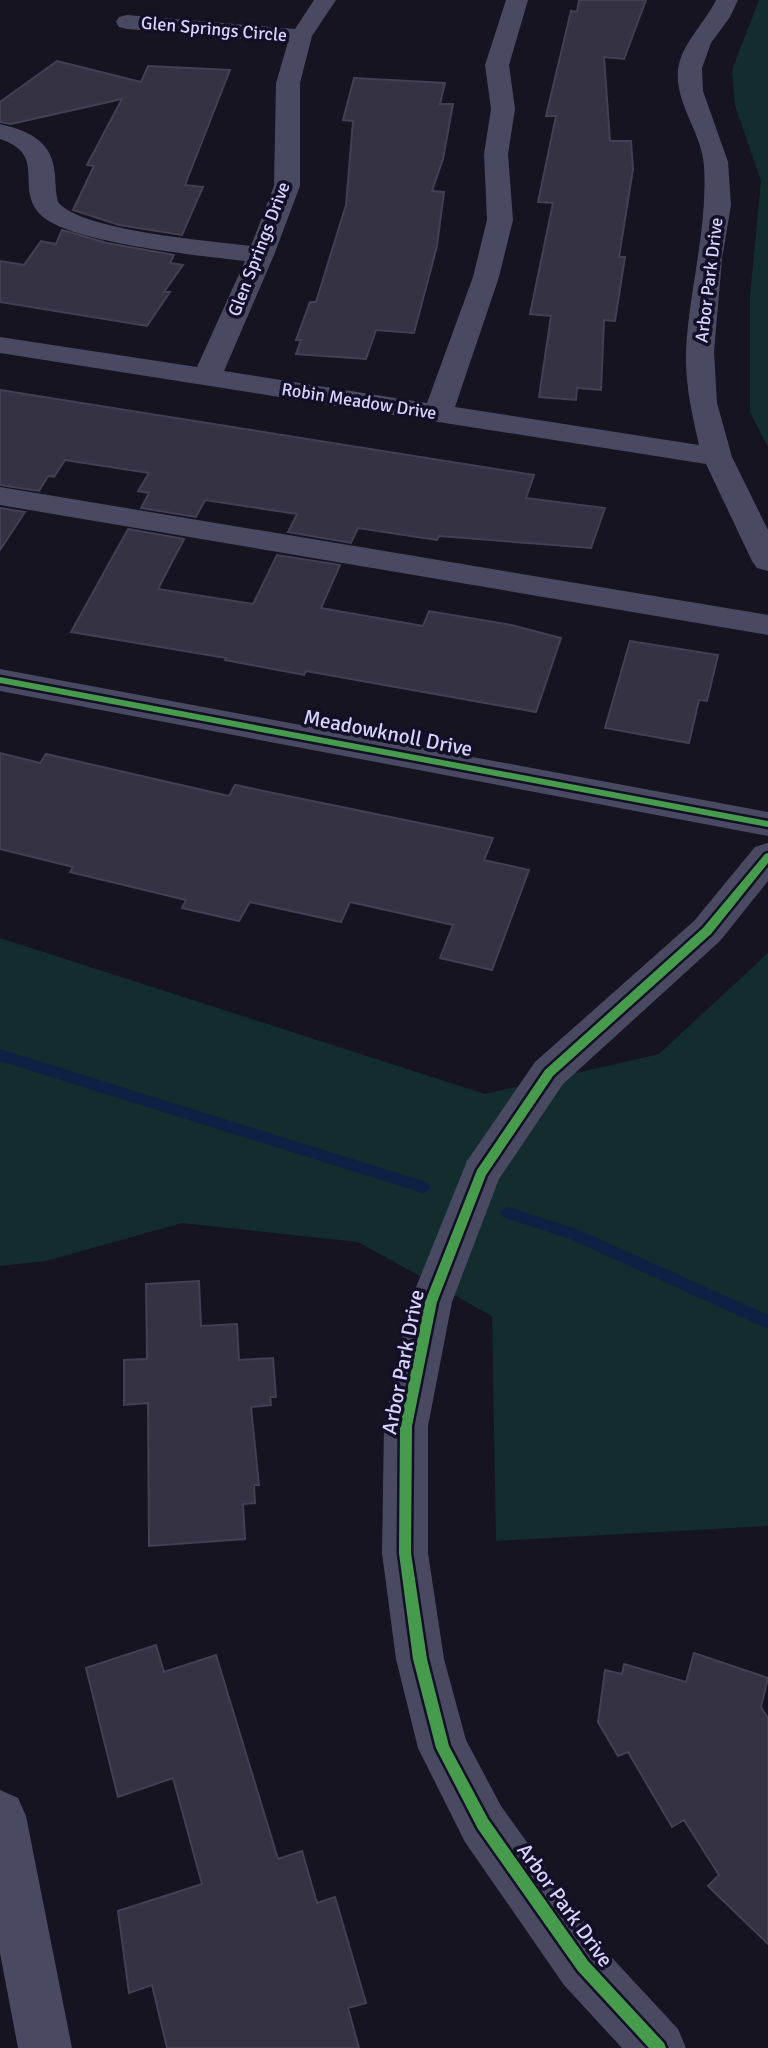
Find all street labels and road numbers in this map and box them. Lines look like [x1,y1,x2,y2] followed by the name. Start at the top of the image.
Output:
[140,12,288,46] street label: Glen Springs Circle
[223,179,295,319] street label: Glen Springs Drive
[690,216,728,344] street label: Arbor Park Drive
[280,378,438,424] street label: Robin Meadow Drive
[301,704,475,762] street label: Meadowknoll Drive
[376,1287,430,1437] street label: Arbor Park Drive
[511,1838,619,1972] street label: Arbor Park Drive

